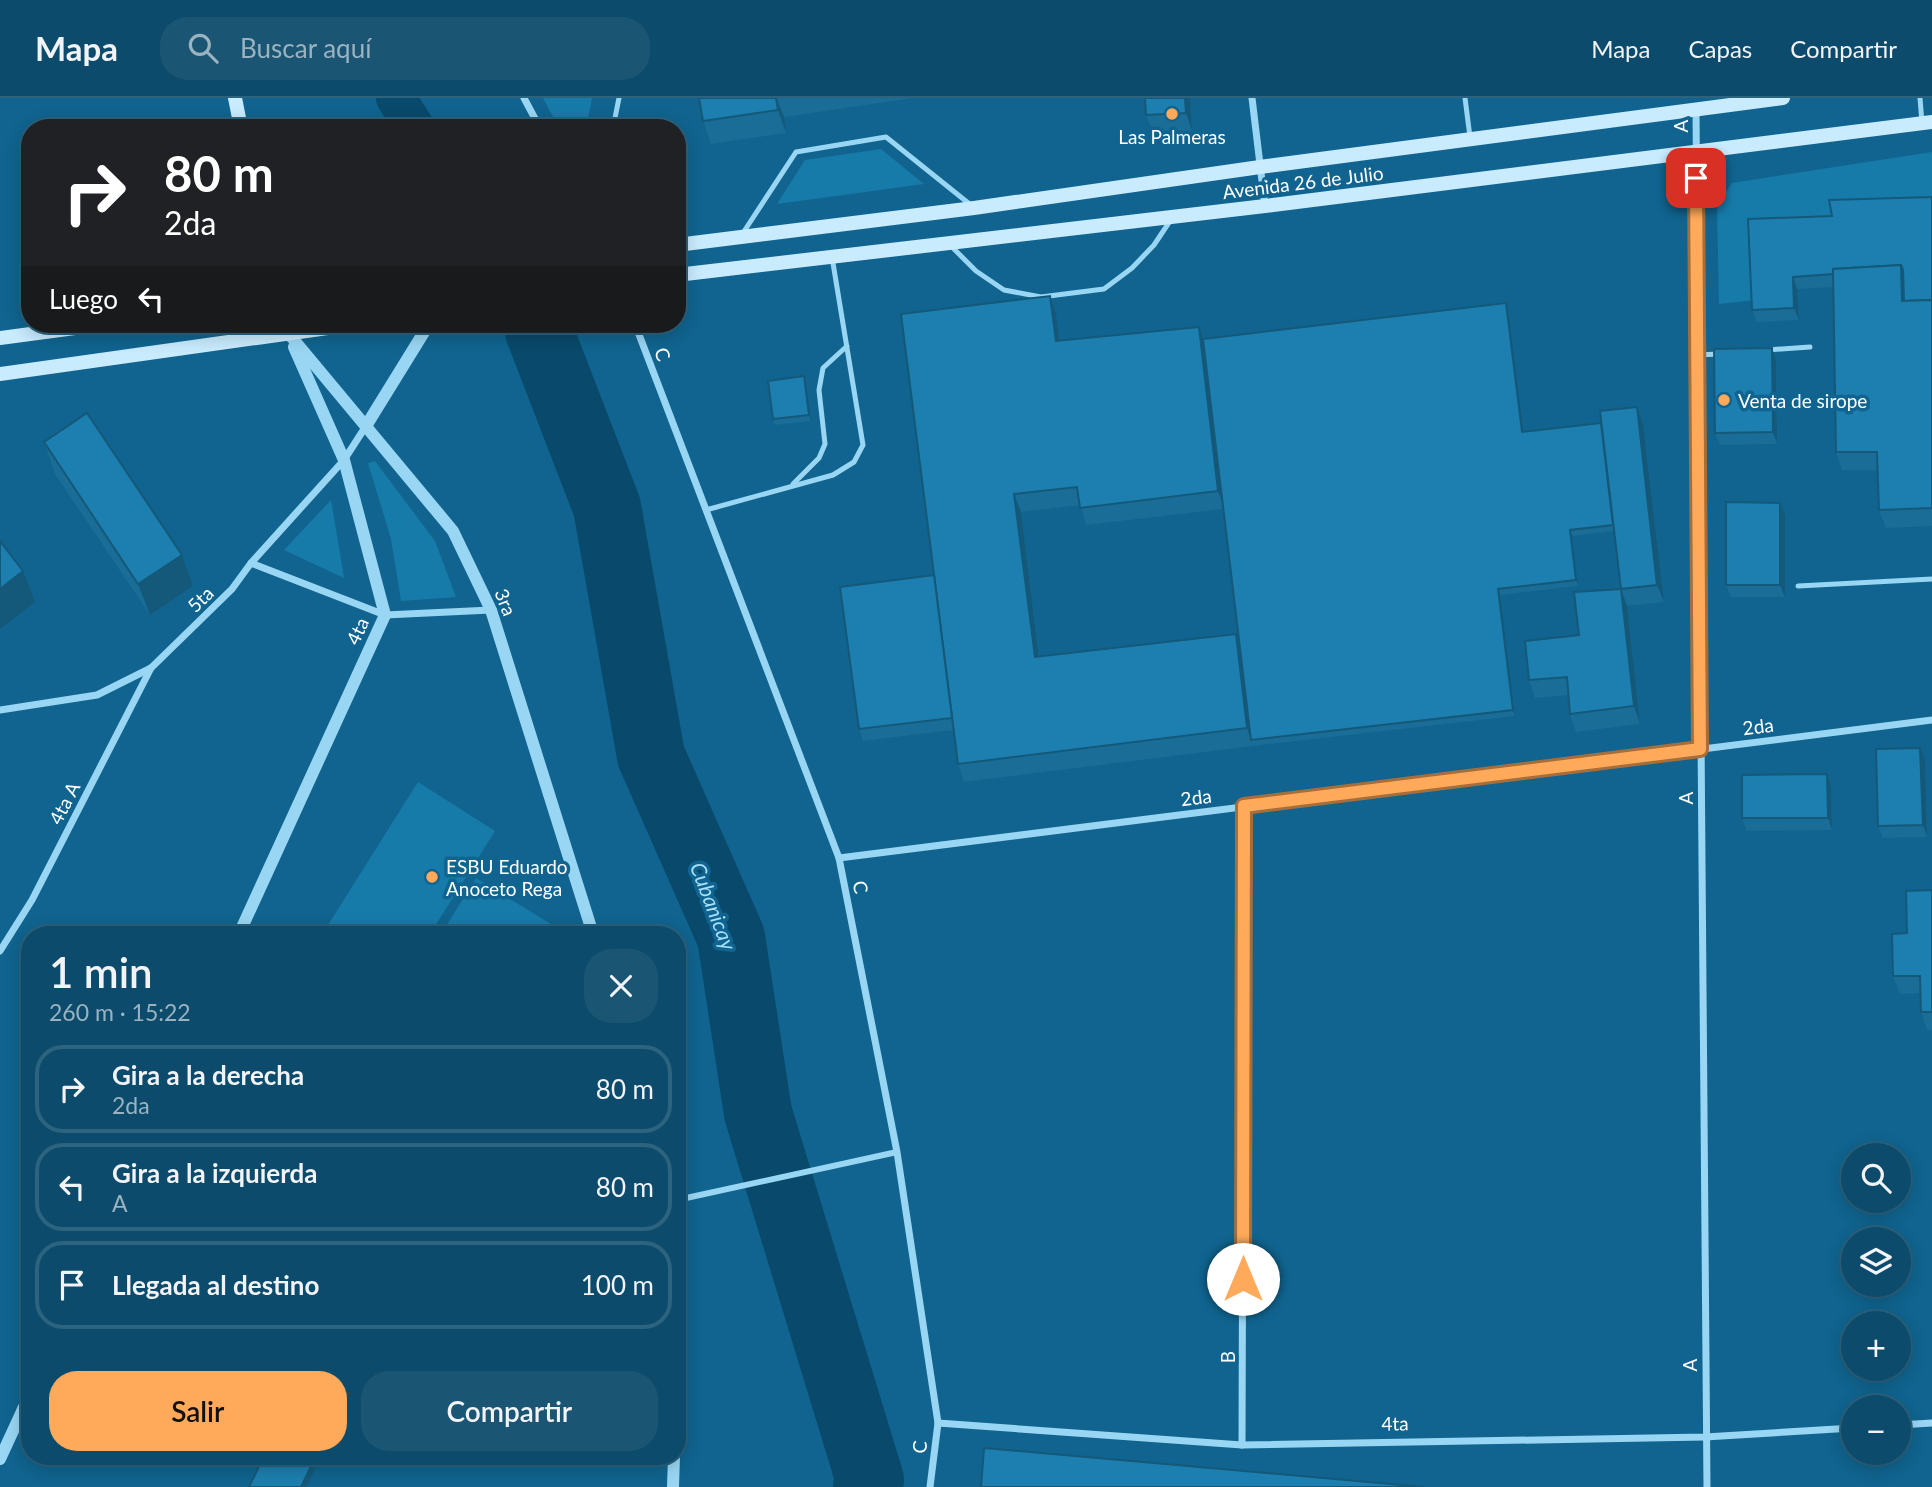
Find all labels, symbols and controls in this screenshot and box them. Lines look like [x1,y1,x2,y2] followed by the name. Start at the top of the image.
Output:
[160,17,650,80] search box
[35,28,118,68] text: Mapa
[184,29,222,67] icon: search
[240,32,371,64] text: Buscar aquí
[1591,34,1650,63] text: Mapa
[1688,34,1752,63] text: Capas
[1790,34,1897,63] text: Compartir
[1164,106,1180,122] marker: Las Palmeras
[1669,119,1692,132] street label: A
[1118,125,1226,148] place label: Las Palmeras
[164,144,274,202] text: 80 m
[49,147,140,238] icon: right
[1666,148,1726,208] pin
[1677,159,1715,197] icon: arrive
[1221,161,1385,203] street label: Avenida 26 de Julio
[164,203,216,242] text: 2da
[132,280,170,318] icon: left
[49,283,118,315] text: Luego
[650,344,676,364] street label: C
[1738,389,1867,412] place label: Venta de sirope
[1716,392,1732,408] marker: Venta de sirope
[182,581,218,617] street label: 5ta
[490,585,522,619] street label: 3ra
[341,614,373,648] street label: 4ta
[1741,713,1775,739] street label: 2da
[44,778,84,828] street label: 4ta A
[1179,784,1213,810] street label: 2da
[1674,791,1697,804] street label: A
[446,855,568,900] place label: ESBU Eduardo Anoceto Rega
[686,859,742,954] water label: Cubanicay
[424,869,440,885] marker: ESBU Eduardo Anoceto Rega
[848,879,874,896] street label: C
[49,947,153,997] text: 1 min
[584,949,658,1023] button: close
[49,998,191,1026] text: 260 m · 15:22
[112,1059,304,1091] text: Gira a la derecha
[53,1070,91,1108] icon: right
[596,1073,654,1105] text: 80 m
[112,1091,150,1119] text: 2da
[1841,1143,1911,1465] map controls
[1841,1143,1911,1213] button: search
[112,1157,318,1189] text: Gira a la izquierda
[53,1168,91,1206] icon: left
[596,1171,654,1203] text: 80 m
[112,1189,128,1217] text: A
[1841,1227,1911,1297] button: layers
[1206,1242,1280,1316] position arrow
[53,1266,91,1304] icon: arrive
[112,1269,319,1301] text: Llegada al destino
[581,1269,654,1301] text: 100 m
[1841,1311,1911,1381] button: +
[1216,1351,1239,1363] street label: B
[1678,1358,1701,1371] street label: A
[49,1371,347,1451] button: Salir
[361,1371,658,1451] button: Compartir
[1841,1395,1911,1465] button: −
[1381,1411,1409,1435] street label: 4ta
[907,1439,931,1455] street label: C

